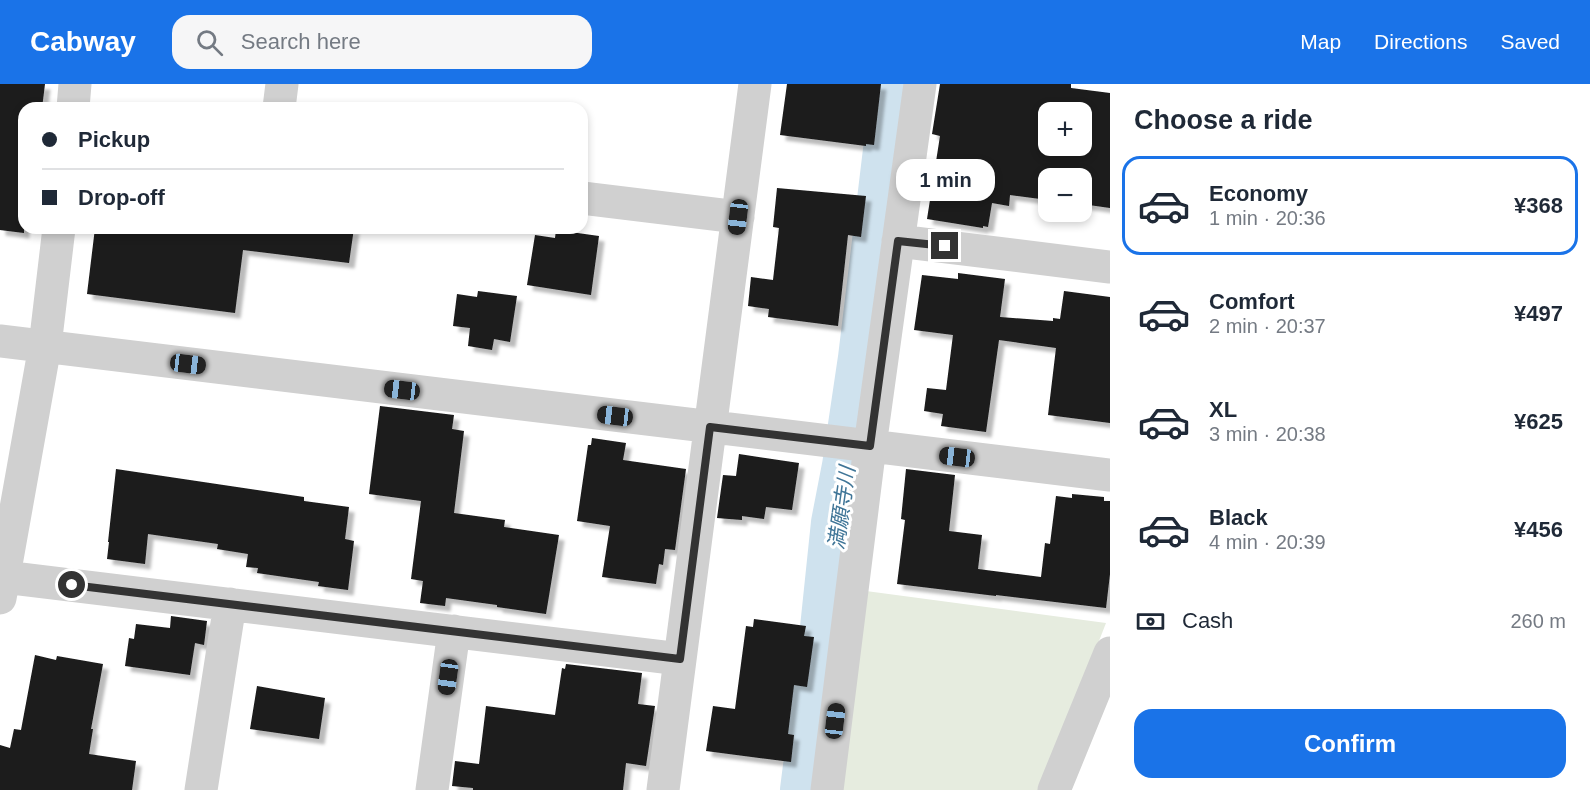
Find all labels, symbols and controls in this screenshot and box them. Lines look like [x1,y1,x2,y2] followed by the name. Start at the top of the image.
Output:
[172,15,592,69] search box
[30,26,136,57] text: Cabway
[193,26,226,59] icon: search
[241,29,361,54] text: Search here
[1300,30,1341,53] text: Map
[1374,30,1467,53] text: Directions
[1500,30,1560,53] text: Saved
[1038,102,1092,222] map controls
[1038,102,1092,156] button: +
[1134,105,1313,135] text: Choose a ride
[78,127,150,152] text: Pickup
[896,159,994,201] callout: 1 min
[1038,168,1092,222] button: −
[919,169,972,191] text: 1 min
[1137,179,1191,233] icon: car
[1209,181,1308,206] text: Economy
[78,185,165,210] text: Drop-off
[1514,193,1563,218] text: ¥368
[727,198,749,236] car
[1209,207,1326,229] text: 1 min · 20:36
[931,232,958,259] route end
[1137,287,1191,341] icon: car
[1209,289,1295,314] text: Comfort
[1514,301,1563,326] text: ¥497
[1209,315,1326,337] text: 2 min · 20:37
[169,353,207,375] car
[383,379,421,401] car
[1137,395,1191,449] icon: car
[1209,397,1237,422] text: XL
[596,405,634,427] car
[1514,409,1563,434] text: ¥625
[1209,423,1326,445] text: 3 min · 20:38
[938,446,976,468] car
[824,463,859,551] water label: 満願寺川
[1137,503,1191,557] icon: car
[1209,505,1268,530] text: Black
[1514,517,1563,542] text: ¥456
[1209,531,1326,553] text: 4 min · 20:39
[58,571,85,598] route start
[1134,605,1167,638] icon: cash
[1182,608,1233,633] text: Cash
[1510,610,1566,632] text: 260 m
[437,658,459,696] car
[824,702,846,740] car
[1134,709,1566,778] button: Confirm

